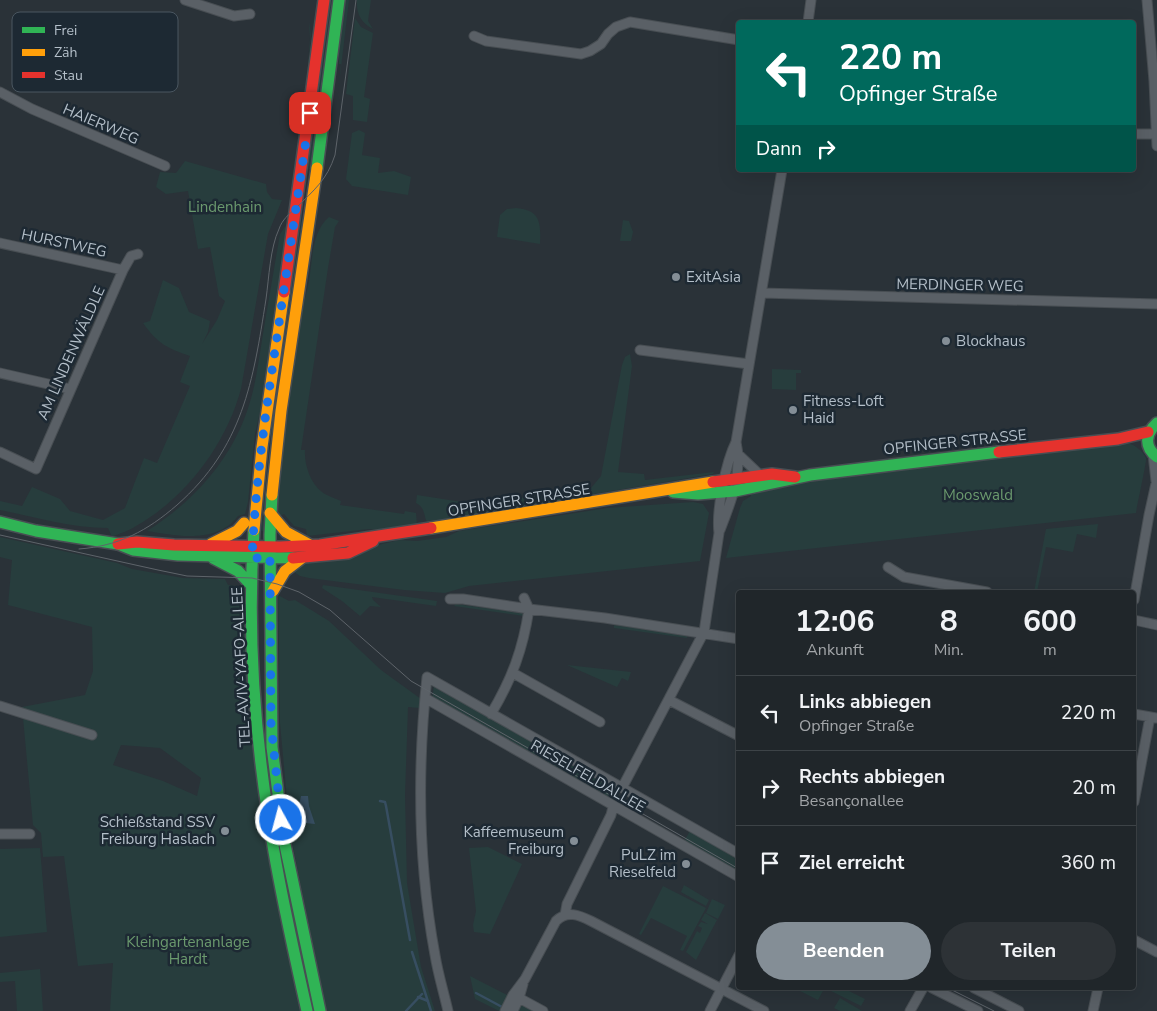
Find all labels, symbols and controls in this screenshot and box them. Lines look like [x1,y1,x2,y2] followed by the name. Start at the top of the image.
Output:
[12,12,178,92] legend
[54,21,77,40] text: Frei
[839,34,942,81] text: 220 m
[756,40,821,105] icon: left
[54,43,77,62] text: Zäh
[54,66,83,85] text: Stau
[839,79,997,109] text: Opfinger Straße
[289,92,331,134] pin
[60,99,142,149] street label: HAIERWEG
[296,99,324,127] icon: arrive
[812,135,840,163] icon: right
[756,136,802,162] text: Dann
[188,197,262,217] park label: Lindenhain
[20,224,108,262] street label: HURSTWEG
[686,267,741,287] place label: ExitAsia
[670,271,682,283] marker: ExitAsia
[896,274,1024,296] street label: MERDINGER WEG
[32,283,110,423] street label: AM LINDENWÄLDLE
[956,331,1025,351] place label: Blockhaus
[940,335,952,347] marker: Blockhaus
[803,391,884,428] place label: Fitness-Loft Haid
[787,404,799,416] marker: Fitness-Loft Haid
[883,425,1027,459] street label: OPFINGER STRASSE
[447,479,591,521] street label: OPFINGER STRASSE
[943,485,1013,505] park label: Mooswald
[227,587,255,747] street label: TEL-AVIV-YAFO-ALLEE
[795,601,875,642] text: 12:06
[940,601,958,642] text: 8
[1023,601,1077,642] text: 600
[806,639,864,661] text: Ankunft
[934,639,964,661] text: Min.
[1043,639,1057,661] text: m
[799,689,931,715] text: Links abbiegen
[756,699,784,727] icon: left
[1061,700,1116,726] text: 220 m
[799,715,914,737] text: Opfinger Straße
[527,735,649,817] street label: RIESELFELDALLEE
[799,764,945,790] text: Rechts abbiegen
[756,774,784,802] icon: right
[1072,775,1116,801] text: 20 m
[799,790,904,812] text: Besançonallee
[254,793,306,845] position arrow
[100,812,216,849] place label: Schießstand SSV Freiburg Haslach
[463,822,564,859] place label: Kaffeemuseum Freiburg
[219,825,231,837] marker: Schießstand SSV Freiburg Haslach
[568,835,580,847] marker: Kaffeemuseum Freiburg
[609,845,676,882] place label: PuLZ im Rieselfeld
[756,849,784,877] icon: arrive
[799,850,904,876] text: Ziel erreicht
[1061,850,1116,876] text: 360 m
[680,858,692,870] marker: PuLZ im Rieselfeld
[756,922,931,980] button: Beenden
[941,922,1116,980] button: Teilen
[126,932,250,969] park label: Kleingartenanlage Hardt

